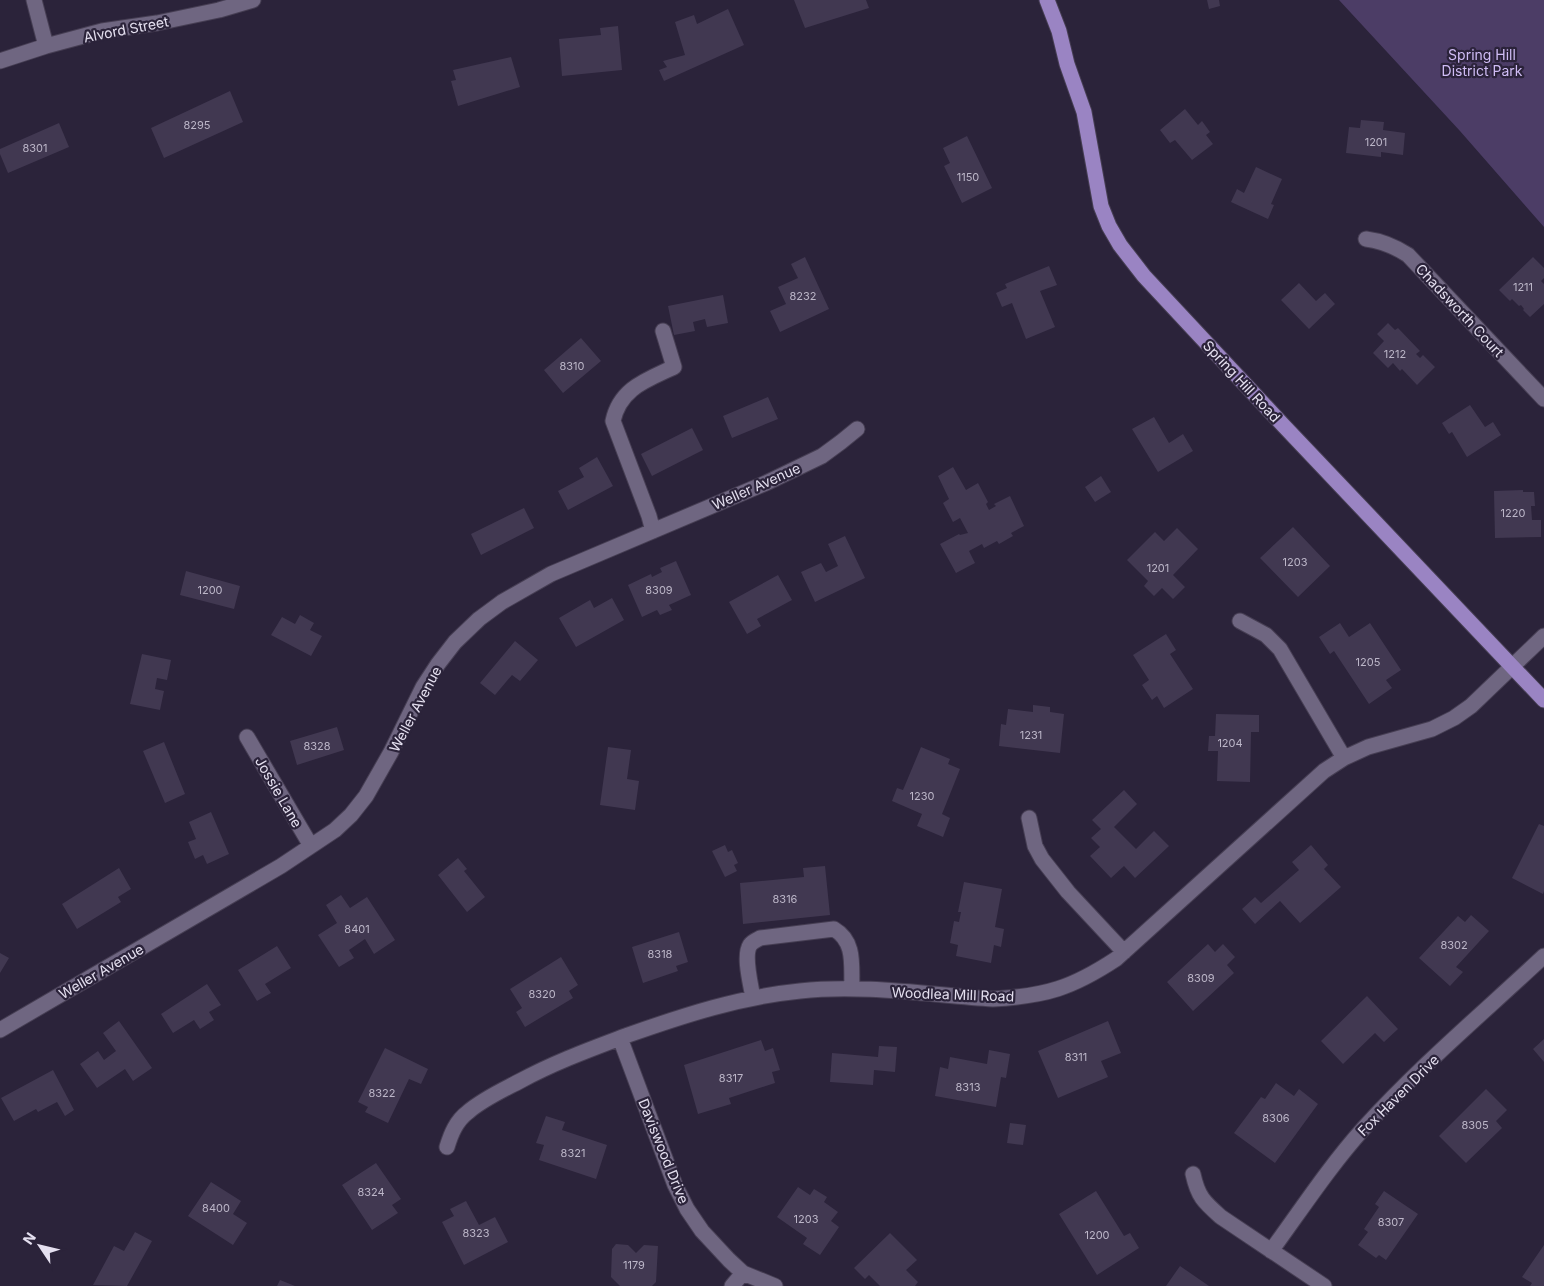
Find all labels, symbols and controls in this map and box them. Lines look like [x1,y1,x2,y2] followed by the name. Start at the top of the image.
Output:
[82,12,170,46] street label: Alvord Street
[1442,46,1523,79] park label: Spring Hill District Park
[183,118,211,132] house number: 8295
[1365,135,1387,149] house number: 1201
[22,141,48,155] house number: 8301
[957,170,979,184] house number: 1150
[1412,260,1508,360] street label: Chadsworth Court
[1513,280,1533,294] house number: 1211
[789,289,817,303] house number: 8232
[1200,337,1284,425] street label: Spring Hill Road
[1384,347,1406,361] house number: 1212
[559,359,585,373] house number: 8310
[709,459,803,513] street label: Weller Avenue
[1501,506,1525,520] house number: 1220
[1283,555,1308,569] house number: 1203
[1147,561,1169,575] house number: 1201
[197,583,223,597] house number: 1200
[645,583,673,597] house number: 8309
[1356,655,1381,669] house number: 1205
[385,663,445,755] street label: Weller Avenue
[1020,728,1042,742] house number: 1231
[1217,736,1243,750] house number: 1204
[303,739,331,753] house number: 8328
[252,754,306,830] street label: Jossie Lane
[910,789,935,803] house number: 1230
[773,892,798,906] house number: 8316
[344,922,370,936] house number: 8401
[1440,938,1468,952] house number: 8302
[56,940,146,1002] street label: Weller Avenue
[648,947,673,961] house number: 8318
[1187,971,1215,985] house number: 8309
[892,983,1014,1005] street label: Woodlea Mill Road
[528,987,556,1001] house number: 8320
[1065,1050,1087,1064] house number: 8311
[1354,1051,1442,1139] street label: Fox Haven Drive
[719,1071,743,1085] house number: 8317
[956,1080,981,1094] house number: 8313
[368,1086,396,1100] house number: 8322
[635,1096,693,1206] street label: Daviswood Drive
[1262,1111,1290,1125] house number: 8306
[1461,1118,1489,1132] house number: 8305
[561,1146,585,1160] house number: 8321
[357,1185,385,1199] house number: 8324
[202,1201,230,1215] house number: 8400
[794,1212,819,1226] house number: 1203
[1378,1215,1404,1229] house number: 8307
[15,1221,65,1271] north arrow
[462,1226,490,1240] house number: 8323
[1084,1228,1110,1242] house number: 1200
[19,1229,39,1248] text: N
[623,1258,645,1272] house number: 1179

